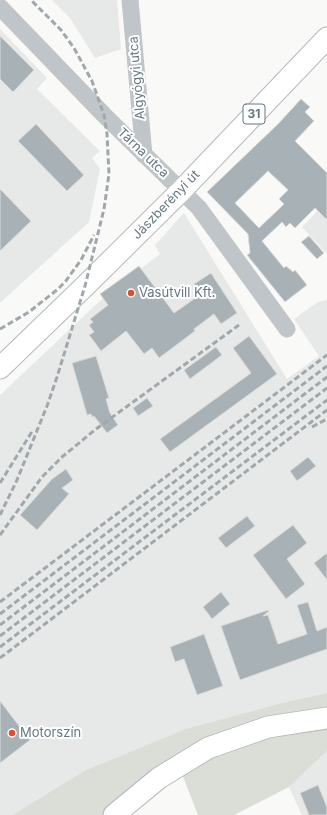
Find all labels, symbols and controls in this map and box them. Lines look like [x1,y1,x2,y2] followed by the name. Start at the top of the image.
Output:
[126,36,148,120] street label: Algyógyi utca
[243,104,265,124] road number: 31
[114,125,172,181] street label: Tárna utca
[129,167,203,243] street label: Jászberényi út
[139,285,215,301] place label: Vasútvill Kft.
[126,288,136,298] marker: Vasútvill Kft.
[20,725,81,741] place label: Motorszín
[7,728,17,738] marker: Motorszín

